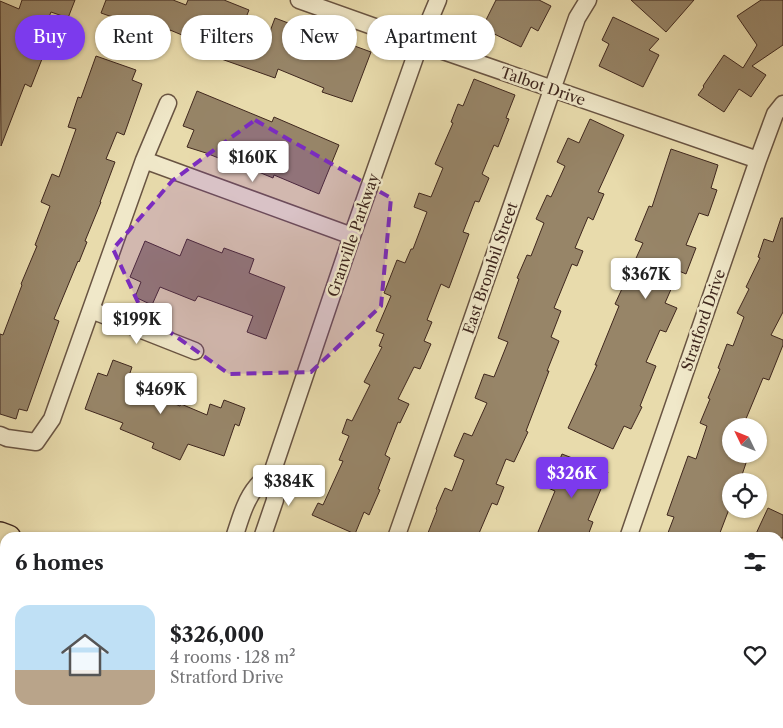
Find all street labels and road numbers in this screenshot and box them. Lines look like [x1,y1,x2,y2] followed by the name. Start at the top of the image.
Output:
[498,63,588,109] street label: Talbot Drive
[323,170,383,299] street label: Granville Parkway
[459,199,522,336] street label: East Brombil Street
[677,267,729,373] street label: Stratford Drive

